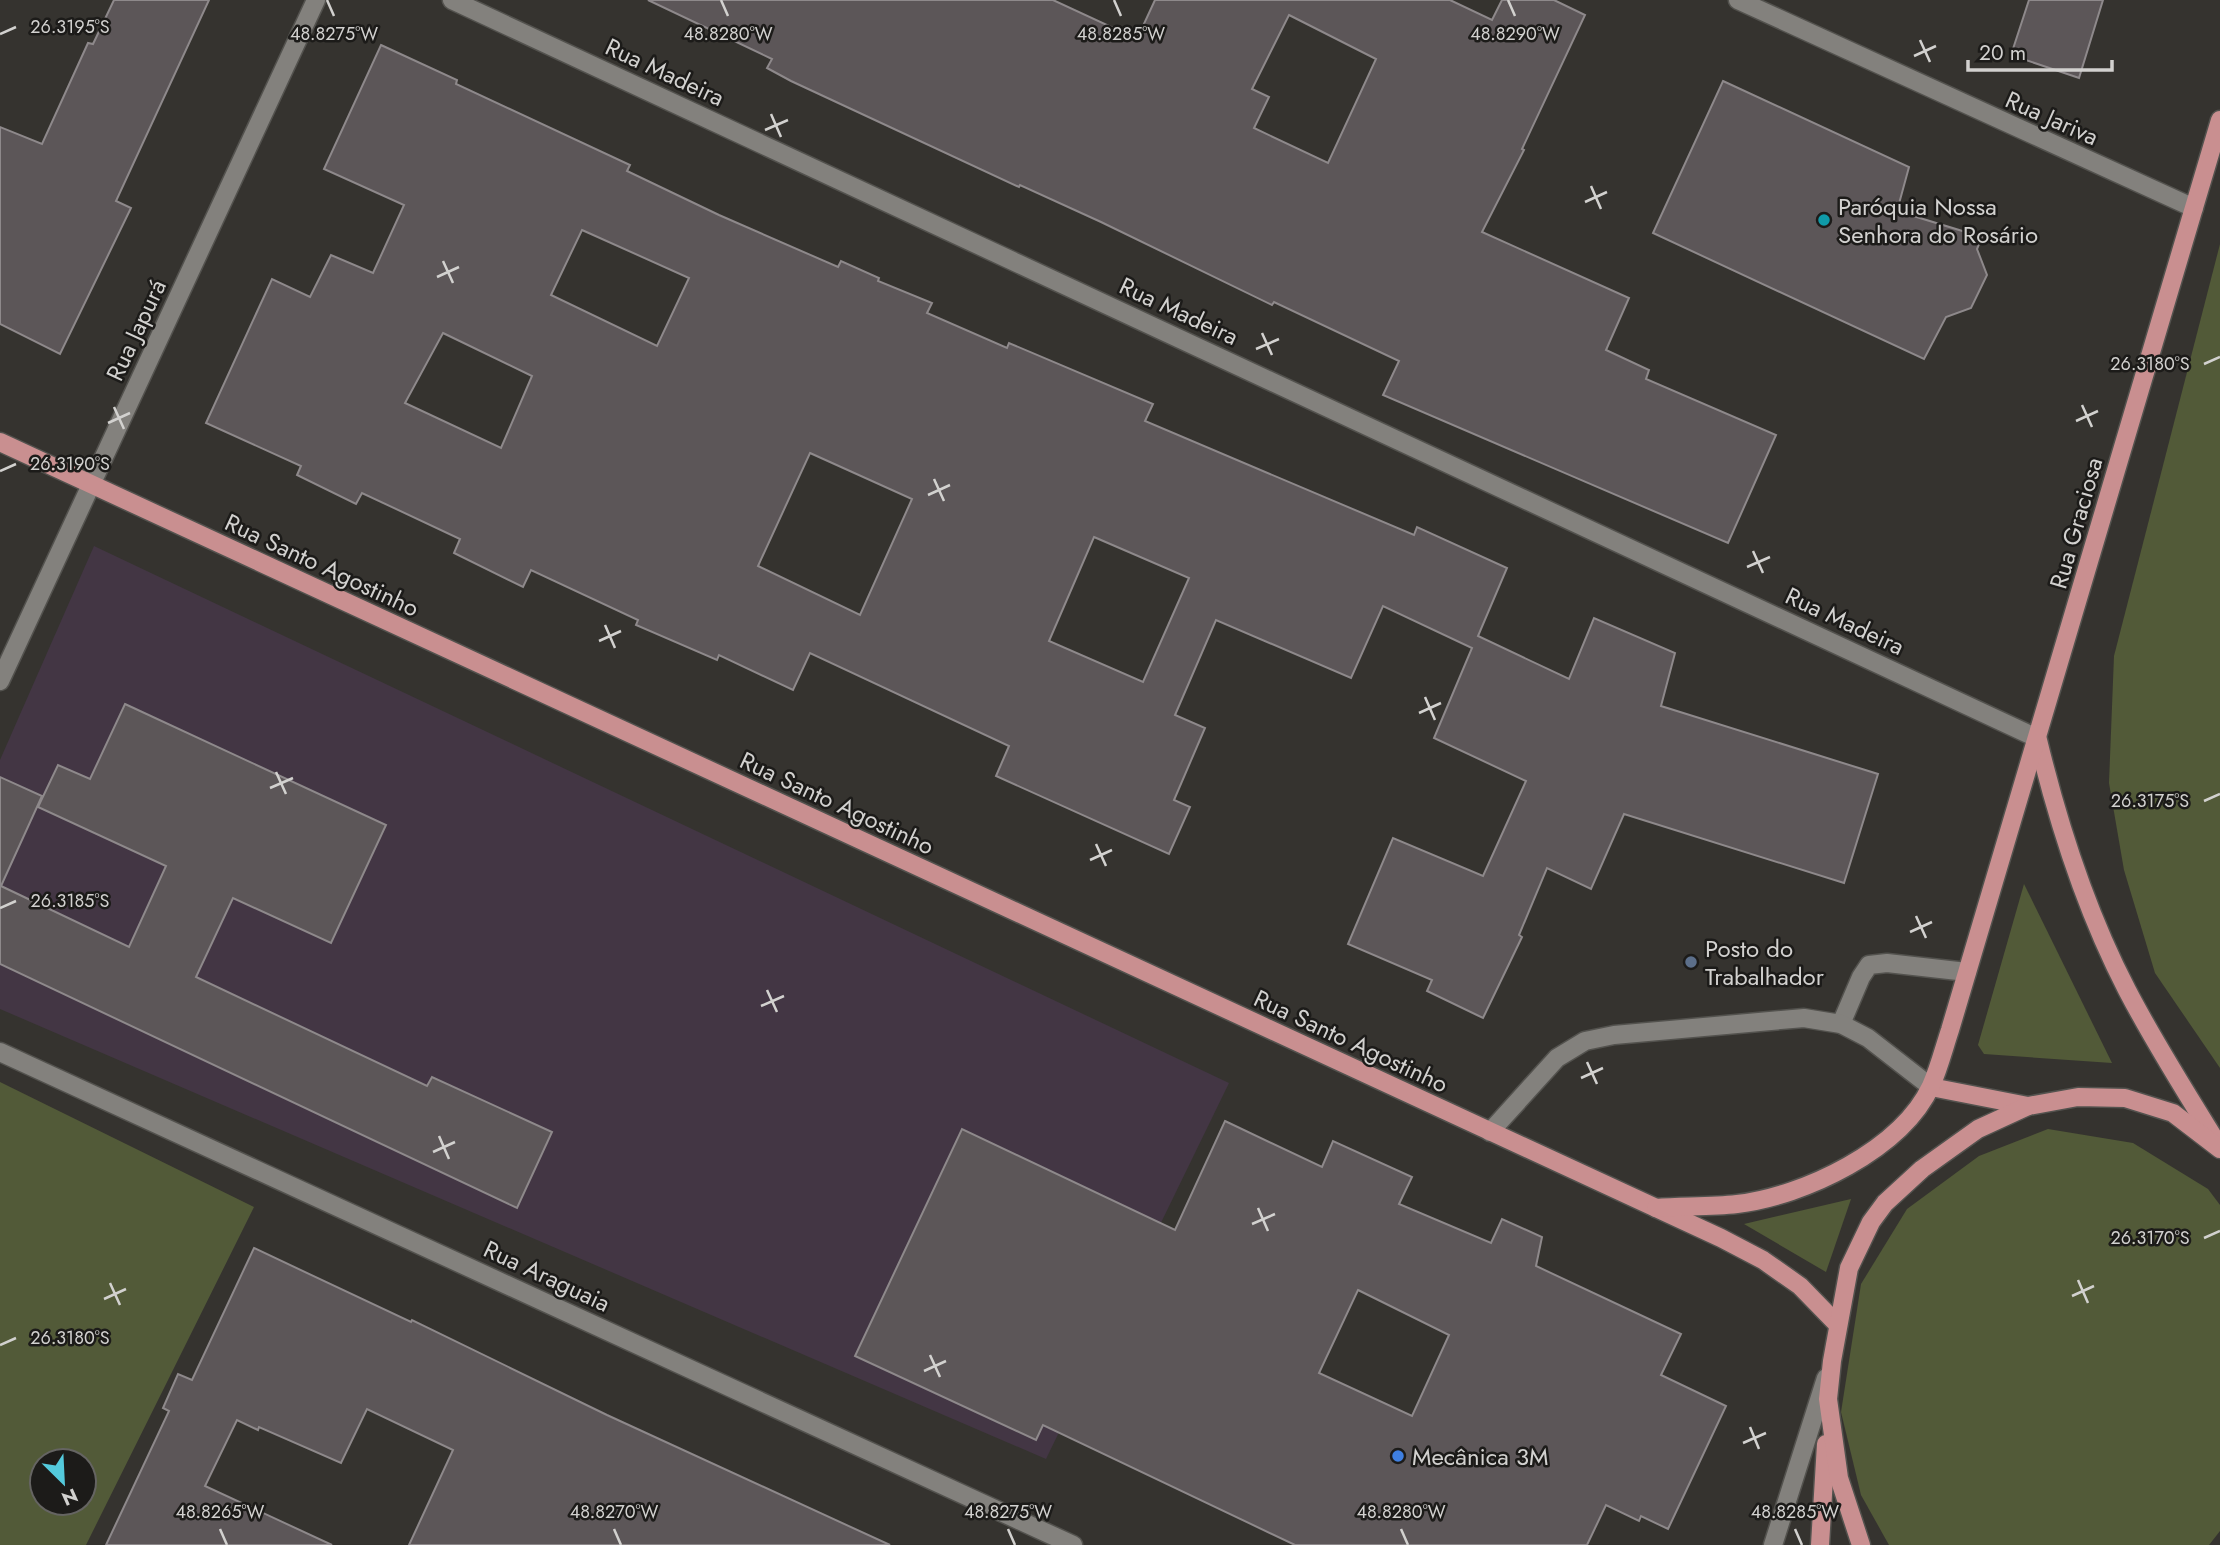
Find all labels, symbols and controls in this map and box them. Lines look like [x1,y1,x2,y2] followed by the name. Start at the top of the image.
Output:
[30,14,110,40] text: 26.3195°S
[290,21,378,47] text: 48.8275°W
[684,21,773,47] text: 48.8280°W
[1077,21,1165,47] text: 48.8285°W
[1470,21,1560,47] text: 48.8290°W
[1968,28,2112,72] scale bar
[600,29,730,115] street label: Rua Madeira
[1979,38,2026,68] text: 20 m
[2000,82,2104,154] street label: Rua Jariva
[1838,189,2038,252] place label: Paróquia Nossa Senhora do Rosário
[1816,212,1832,228] marker: Paróquia Nossa Senhora do Rosário
[1114,268,1244,354] street label: Rua Madeira
[97,274,175,386] street label: Rua Japurá
[2110,351,2190,377] text: 26.3180°S
[30,451,110,477] text: 26.3190°S
[2041,453,2111,593] street label: Rua Graciosa
[219,505,425,625] street label: Rua Santo Agostinho
[1780,578,1910,664] street label: Rua Madeira
[734,743,940,863] street label: Rua Santo Agostinho
[2111,788,2189,814] text: 26.3175°S
[31,888,110,914] text: 26.3185°S
[1705,931,1825,994] place label: Posto do Trabalhador
[1683,954,1699,970] marker: Posto do Trabalhador
[1248,981,1454,1101] street label: Rua Santo Agostinho
[2110,1225,2190,1251] text: 26.3170°S
[478,1231,616,1321] street label: Rua Araguaia
[30,1325,110,1351] text: 26.3180°S
[1412,1439,1549,1474] place label: Mecânica 3M
[28,1447,98,1517] north arrow
[1390,1448,1406,1464] marker: Mecânica 3M
[57,1482,82,1512] text: N
[176,1499,265,1525] text: 48.8265°W
[570,1499,658,1525] text: 48.8270°W
[964,1499,1052,1525] text: 48.8275°W
[1357,1499,1446,1525] text: 48.8280°W
[1751,1499,1839,1525] text: 48.8285°W

